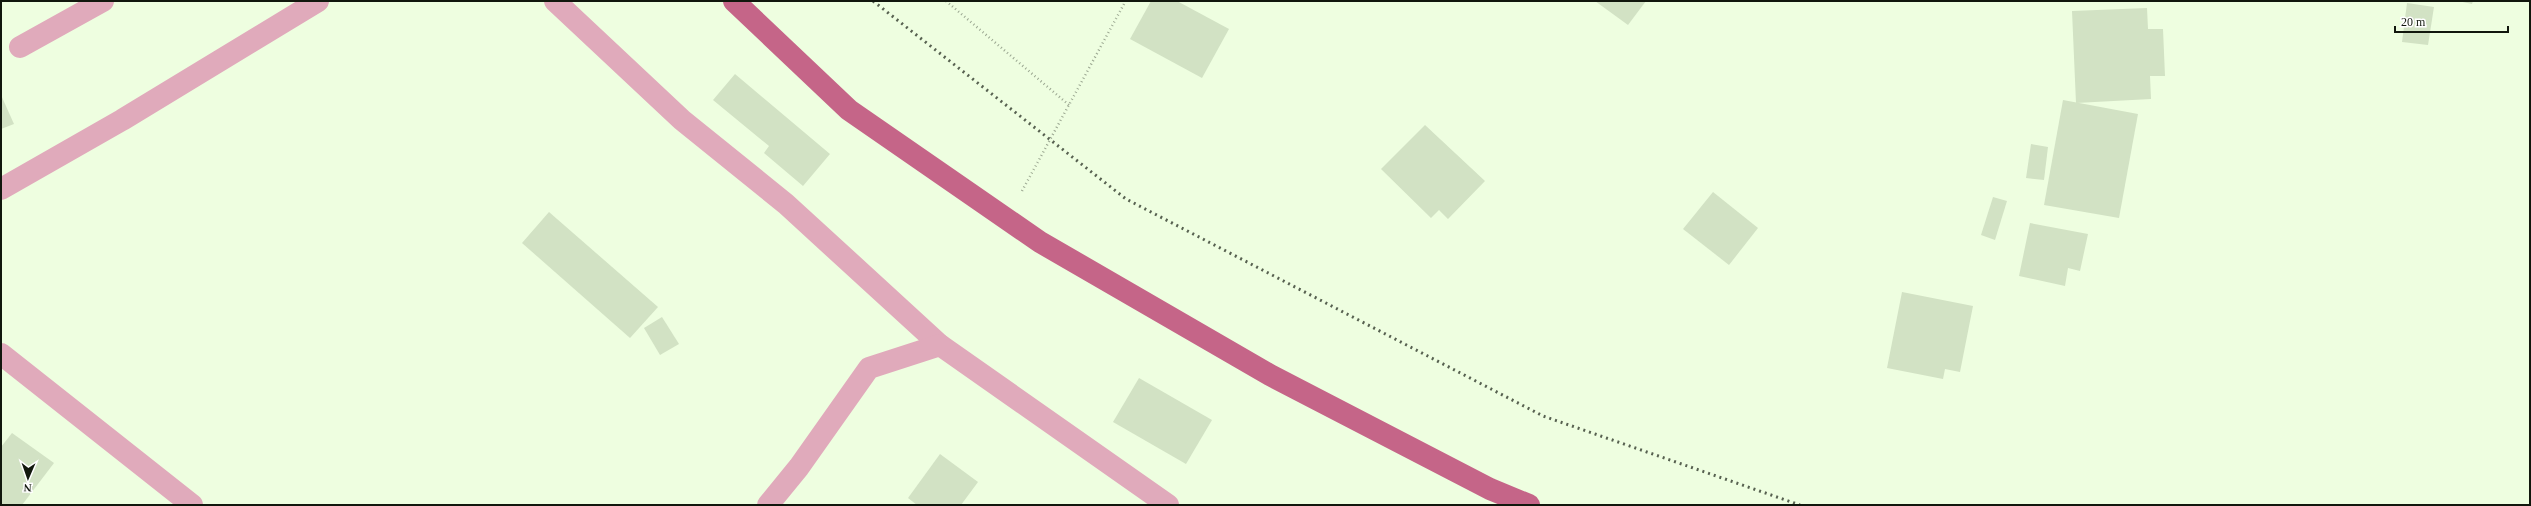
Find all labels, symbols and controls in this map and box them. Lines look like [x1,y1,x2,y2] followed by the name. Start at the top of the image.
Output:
[2395,8,2508,34] scale bar
[2401,15,2426,29] text: 20 m
[8,458,48,498] north arrow
[23,482,32,494] text: N

